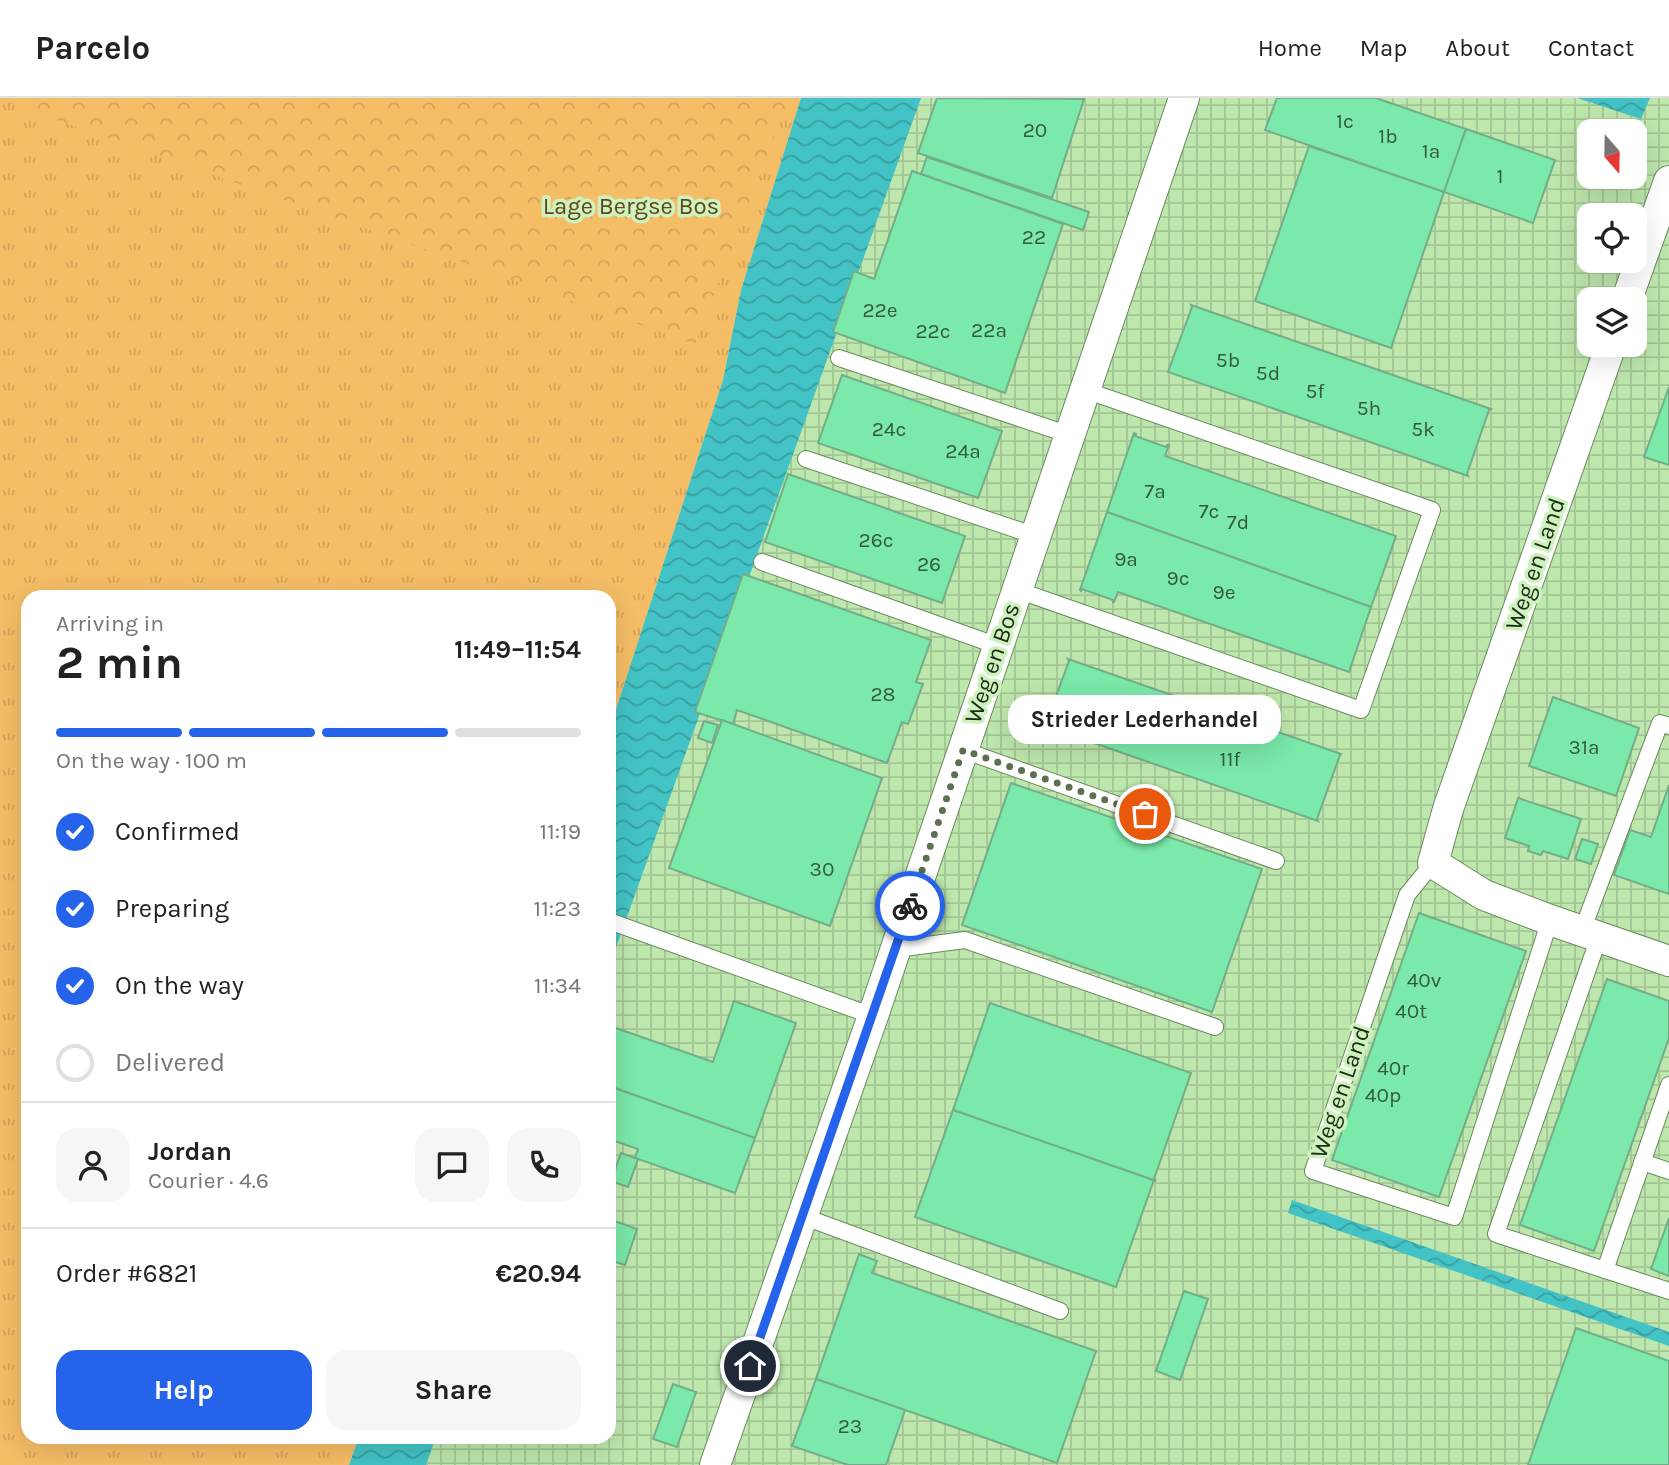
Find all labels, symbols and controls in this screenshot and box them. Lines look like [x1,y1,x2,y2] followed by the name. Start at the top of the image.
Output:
[35,29,150,67] text: Parcelo
[1258,34,1322,62] text: Home
[1360,34,1407,62] text: Map
[1445,34,1510,62] text: About
[1548,34,1634,62] text: Contact
[1336,109,1354,133] house number: 1c
[1023,118,1047,142] house number: 20
[1577,119,1647,189] north arrow
[1577,119,1647,357] map controls
[1378,124,1398,148] house number: 1b
[1422,139,1440,163] house number: 1a
[1497,164,1503,188] house number: 1
[543,192,719,220] park label: Lage Bergse Bos
[1577,203,1647,273] button: locate
[1022,225,1046,249] house number: 22
[1577,287,1647,357] button: layers
[862,298,898,322] house number: 22e
[971,318,1007,342] house number: 22a
[915,319,951,343] house number: 22c
[1216,348,1240,372] house number: 5b
[1256,361,1280,385] house number: 5d
[1305,379,1325,403] house number: 5f
[1357,396,1381,420] house number: 5h
[872,417,906,441] house number: 24c
[1411,417,1435,441] house number: 5k
[945,439,981,463] house number: 24a
[1144,479,1166,503] house number: 7a
[1499,494,1571,634] street label: Weg en Land
[1199,499,1219,523] house number: 7c
[1227,510,1249,534] house number: 7d
[858,528,894,552] house number: 26c
[1114,547,1138,571] house number: 9a
[917,552,941,576] house number: 26
[1166,566,1190,590] house number: 9c
[1213,580,1235,604] house number: 9e
[958,599,1026,727] street label: Weg en Bos
[56,610,164,637] text: Arriving in
[454,634,581,665] text: 11:49–11:54
[56,636,183,690] text: 2 min
[870,682,896,706] house number: 28
[1009,695,1282,744] callout: Strieder Lederhandel
[1031,706,1258,733] text: Strieder Lederhandel
[1569,735,1599,759] house number: 31a
[56,747,247,774] text: On the way · 100 m
[1219,747,1241,771] house number: 11f
[1115,784,1175,844] pin
[1126,795,1164,833] icon: bag
[56,813,94,851] icon: check
[115,816,240,847] text: Confirmed
[540,818,581,845] text: 11:19
[810,857,834,881] house number: 30
[875,871,945,941] courier
[891,887,929,925] icon: bike
[56,890,94,928] icon: check
[115,893,229,924] text: Preparing
[534,895,581,922] text: 11:23
[56,967,94,1005] icon: check
[1407,968,1442,992] house number: 40v
[115,970,244,1001] text: On the way
[534,972,581,999] text: 11:34
[1395,999,1427,1023] house number: 40t
[1304,1022,1376,1162] street label: Weg en Land
[115,1047,225,1078] text: Delivered
[1377,1056,1409,1080] house number: 40r
[1365,1083,1401,1107] house number: 40p
[56,1128,130,1202] button: person
[415,1128,489,1202] button: chat
[507,1128,581,1202] button: phone
[148,1136,232,1167] text: Jordan
[148,1167,269,1194] text: Courier · 4.6
[56,1258,197,1289] text: Order #6821
[495,1258,581,1289] text: €20.94
[720,1336,780,1396] pin
[731,1347,769,1385] icon: home
[56,1350,312,1430] button: Help
[326,1350,581,1430] button: Share
[838,1414,862,1438] house number: 23

